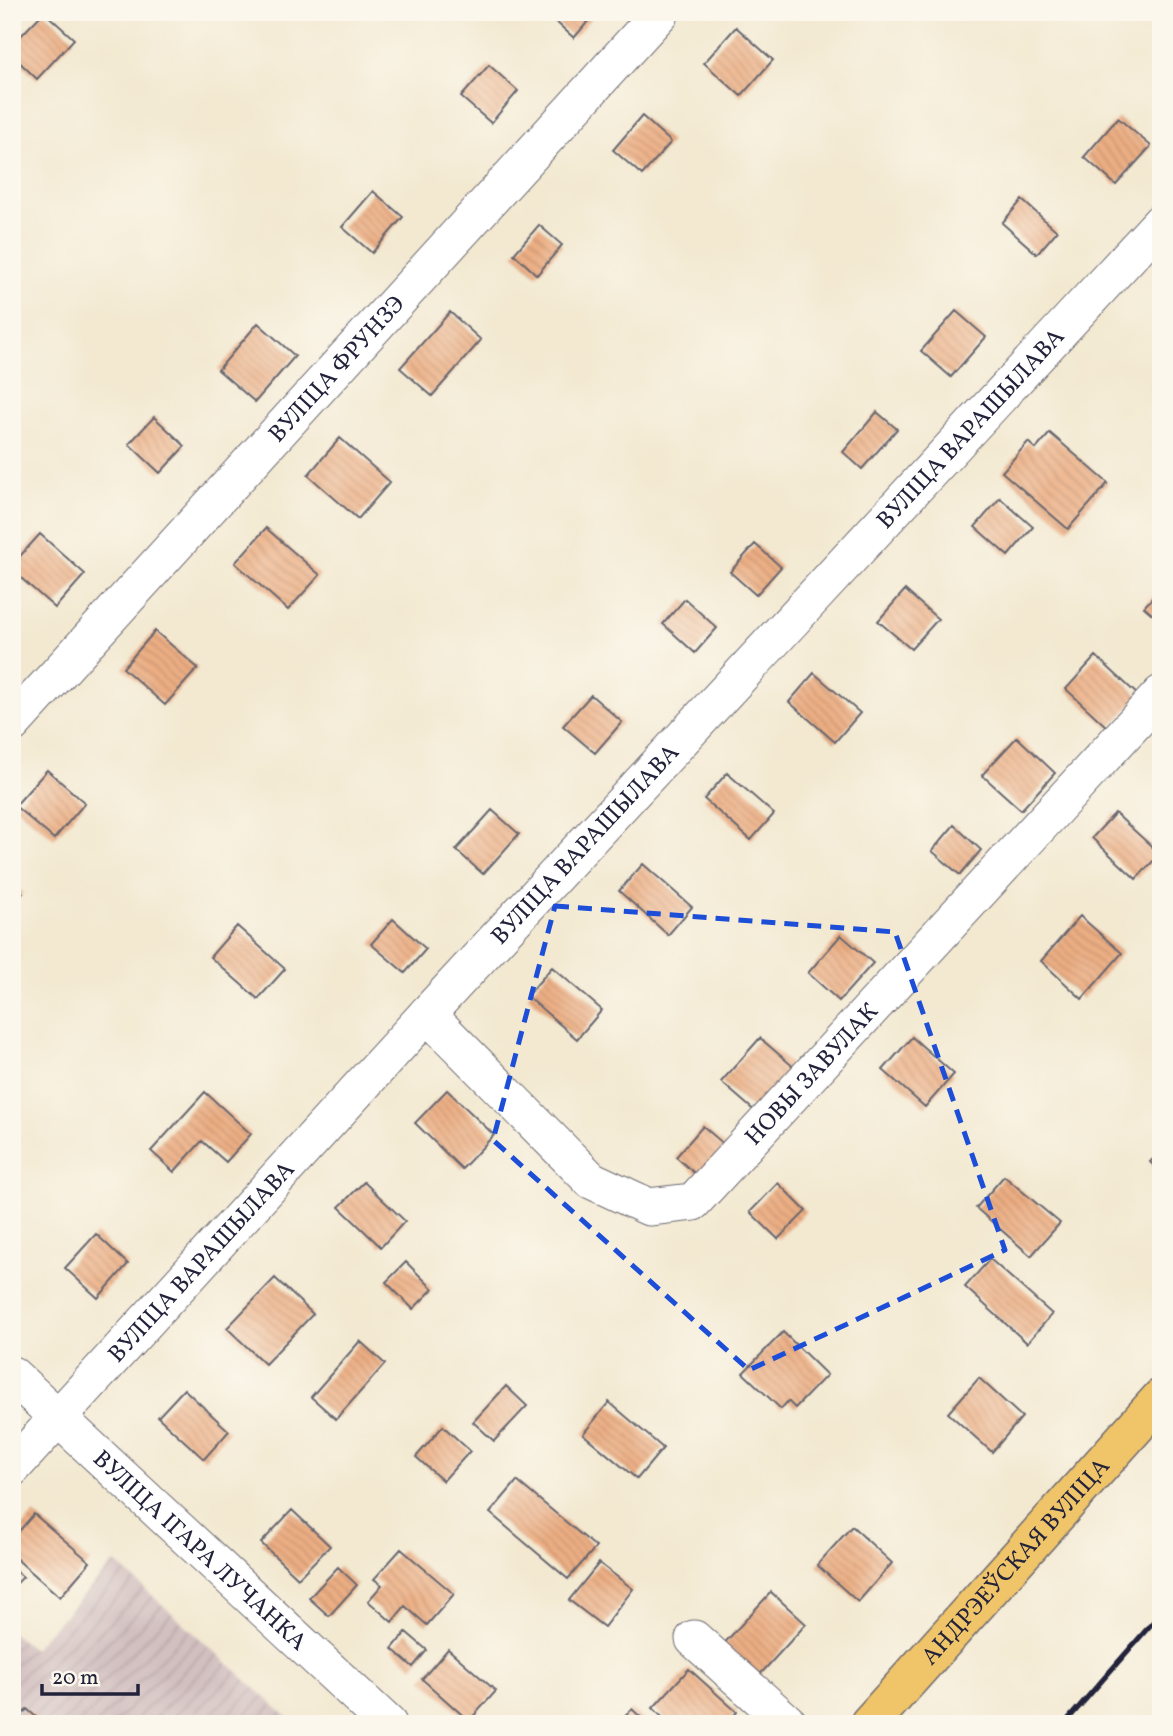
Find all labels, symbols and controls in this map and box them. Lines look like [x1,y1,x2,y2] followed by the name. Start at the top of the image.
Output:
[262,289,413,451] street label: ВУЛІЦА ФРУНЗЭ
[870,321,1073,537] street label: ВУЛІЦА ВАРАШЫЛАВА
[484,737,688,953] street label: ВУЛІЦА ВАРАШЫЛАВА
[738,996,887,1154] street label: НОВЫ ЗАВУЛАК
[101,1154,304,1371] street label: ВУЛІЦА ВАРАШЫЛАВА
[84,1443,314,1660] street label: ВУЛІЦА ІГАРА ЛУЧАНКА
[914,1451,1119,1673] street label: АНДРЭЕЎСКАЯ ВУЛІЦА
[42,1652,138,1696] scale bar
[52,1664,98,1693] text: 20 m

